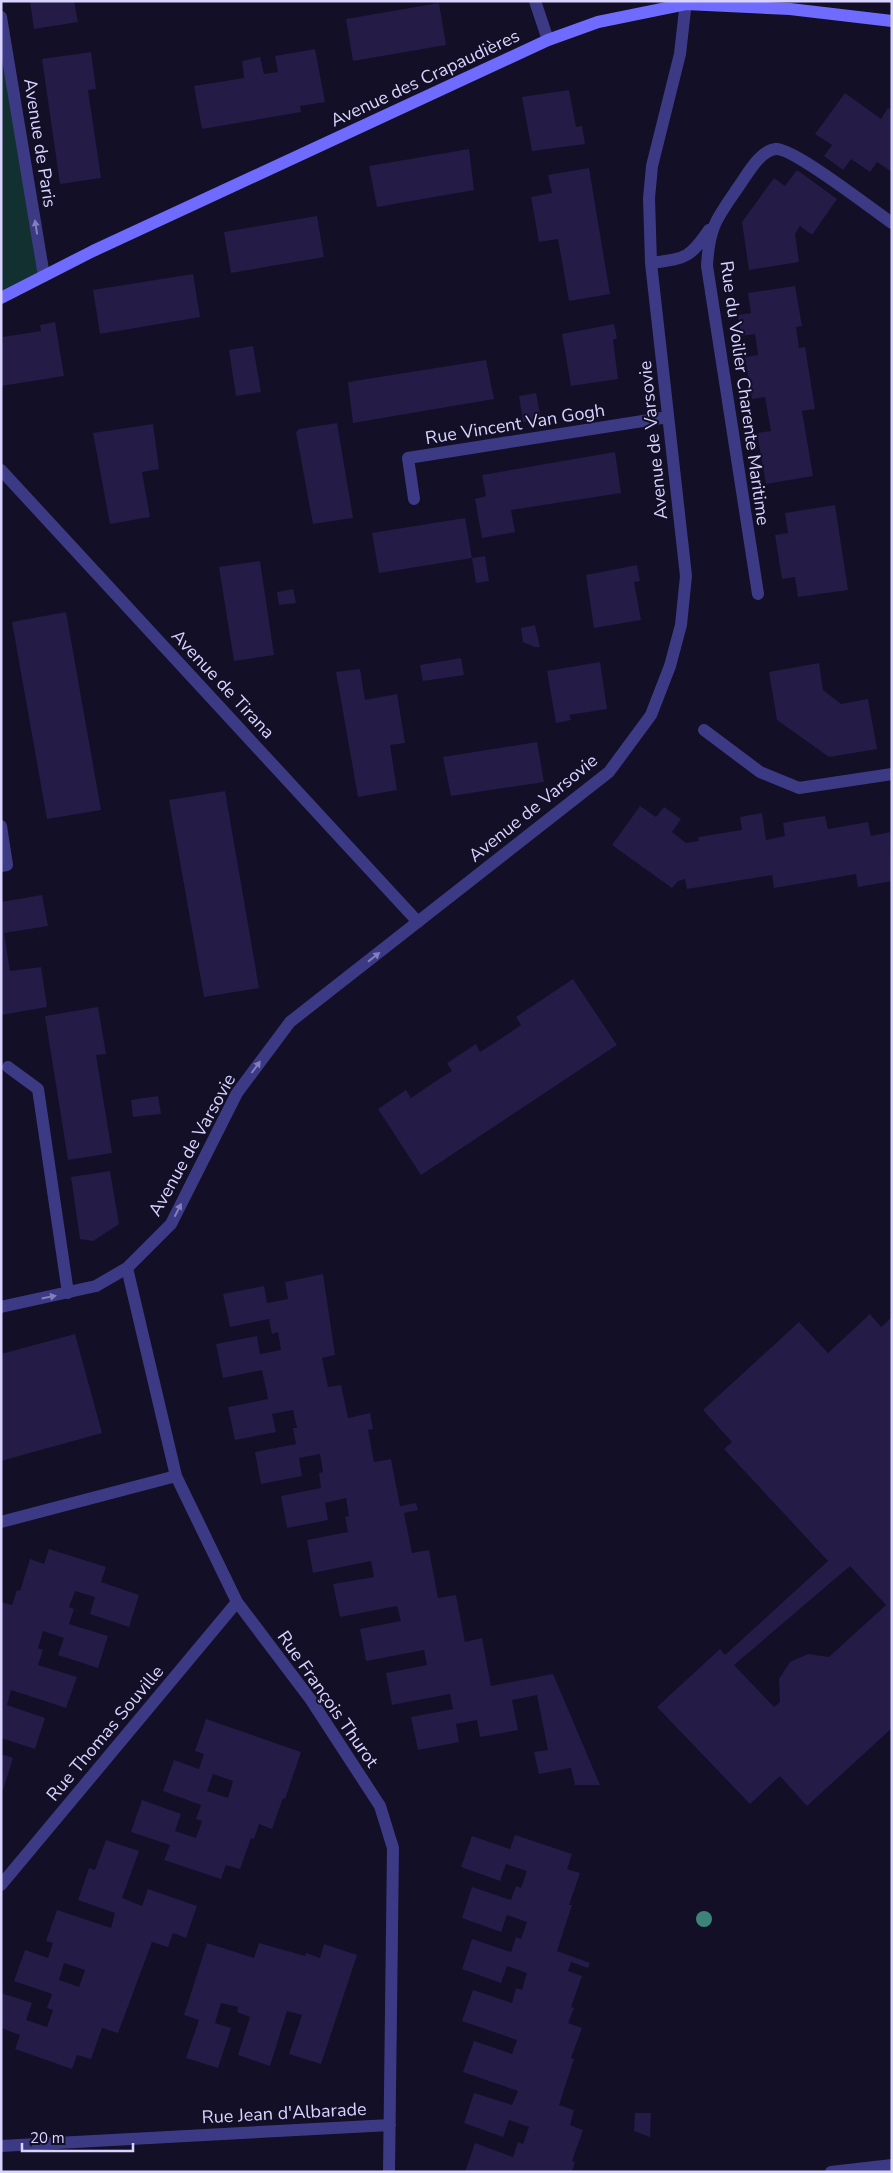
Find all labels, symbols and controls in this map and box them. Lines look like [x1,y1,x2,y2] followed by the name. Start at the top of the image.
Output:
[326,24,524,132] street label: Avenue des Crapaudières
[18,77,62,209] street label: Avenue de Paris
[32,219,40,235] one-way arrow
[715,259,775,527] street label: Rue du Voilier Charente Maritime
[633,359,673,521] street label: Avenue de Varsovie
[423,398,607,450] street label: Rue Vincent Van Gogh
[166,624,280,744] street label: Avenue de Tirana
[464,749,602,867] street label: Avenue de Varsovie
[367,951,380,962] one-way arrow
[251,1061,261,1074] one-way arrow
[143,1069,241,1221] street label: Avenue de Varsovie
[174,1202,182,1217] one-way arrow
[41,1293,57,1301] one-way arrow
[272,1626,385,1773] street label: Rue François Thurot
[41,1660,169,1806] street label: Rue Thomas Souville
[201,2097,367,2129] street label: Rue Jean d'Albarade
[22,2120,134,2152] scale bar
[30,2128,65,2148] text: 20 m

